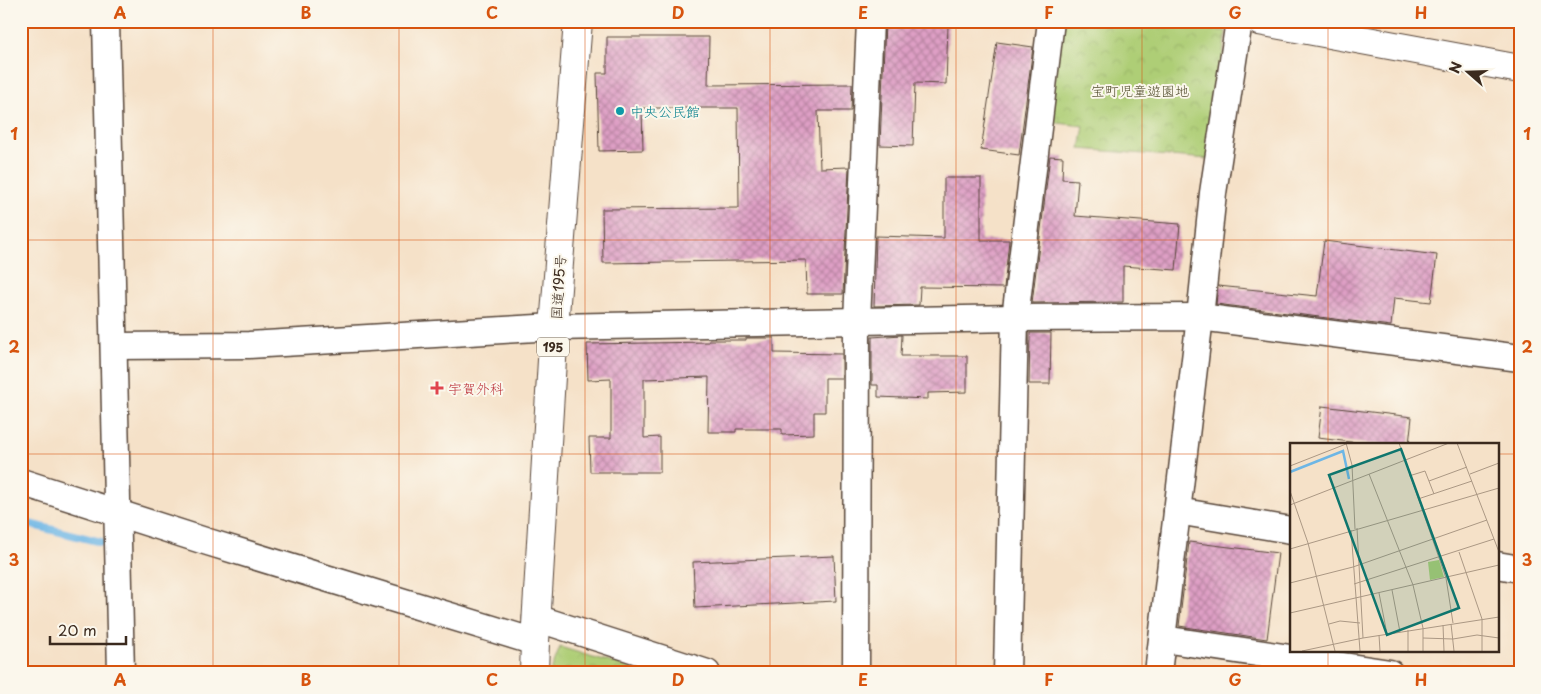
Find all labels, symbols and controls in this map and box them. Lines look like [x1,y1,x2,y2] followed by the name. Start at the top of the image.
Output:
[114,0,127,24] text: A
[301,0,312,24] text: B
[486,0,498,24] text: C
[672,0,684,24] text: D
[858,0,868,24] text: E
[1044,0,1054,24] text: F
[1228,0,1242,24] text: G
[1415,0,1427,24] text: H
[1444,48,1494,98] north arrow
[1444,59,1467,76] text: N
[1091,80,1189,101] park label: 宝町児童遊園地
[630,101,700,122] place label: 中央公民館
[614,105,626,117] marker: 中央公民館
[10,121,18,145] text: 1
[1523,121,1531,145] text: 1
[545,254,571,320] street label: 国道195号
[8,334,20,358] text: 2
[1521,334,1533,358] text: 2
[537,338,569,357] road number: 195
[448,378,504,399] place label: 宇賀外科
[430,381,444,395] marker: 宇賀外科
[1290,443,1498,652] inset map
[9,547,19,571] text: 3
[1522,547,1532,571] text: 3
[50,614,126,646] scale bar
[58,618,97,641] text: 20 m
[114,667,127,691] text: A
[301,667,312,691] text: B
[486,667,498,691] text: C
[672,667,684,691] text: D
[858,667,868,691] text: E
[1044,667,1054,691] text: F
[1228,667,1242,691] text: G
[1415,667,1427,691] text: H

